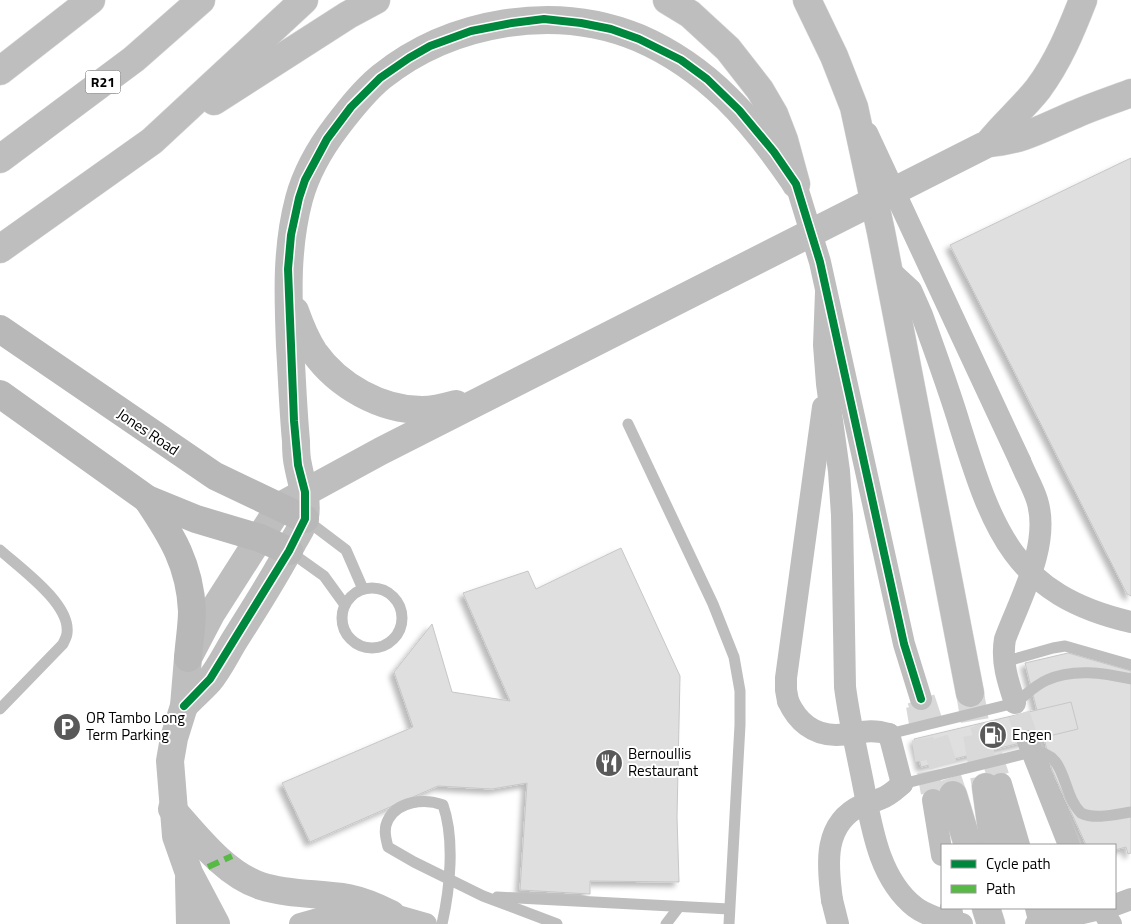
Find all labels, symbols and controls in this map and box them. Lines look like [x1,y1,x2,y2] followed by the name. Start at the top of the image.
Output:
[86,70,120,94] road number: R21
[113,402,184,461] street label: Jones Road
[86,706,185,746] place label: OR Tambo Long Term Parking
[52,712,82,742] parking icon: OR Tambo Long Term Parking
[978,720,1008,750] fuel station icon: Engen
[1012,723,1052,746] place label: Engen
[628,742,699,782] place label: Bernoullis Restaurant
[594,748,624,778] restaurant icon: Bernoullis Restaurant
[941,844,1116,909] legend
[986,852,1051,875] text: Cycle path
[986,877,1016,900] text: Path

